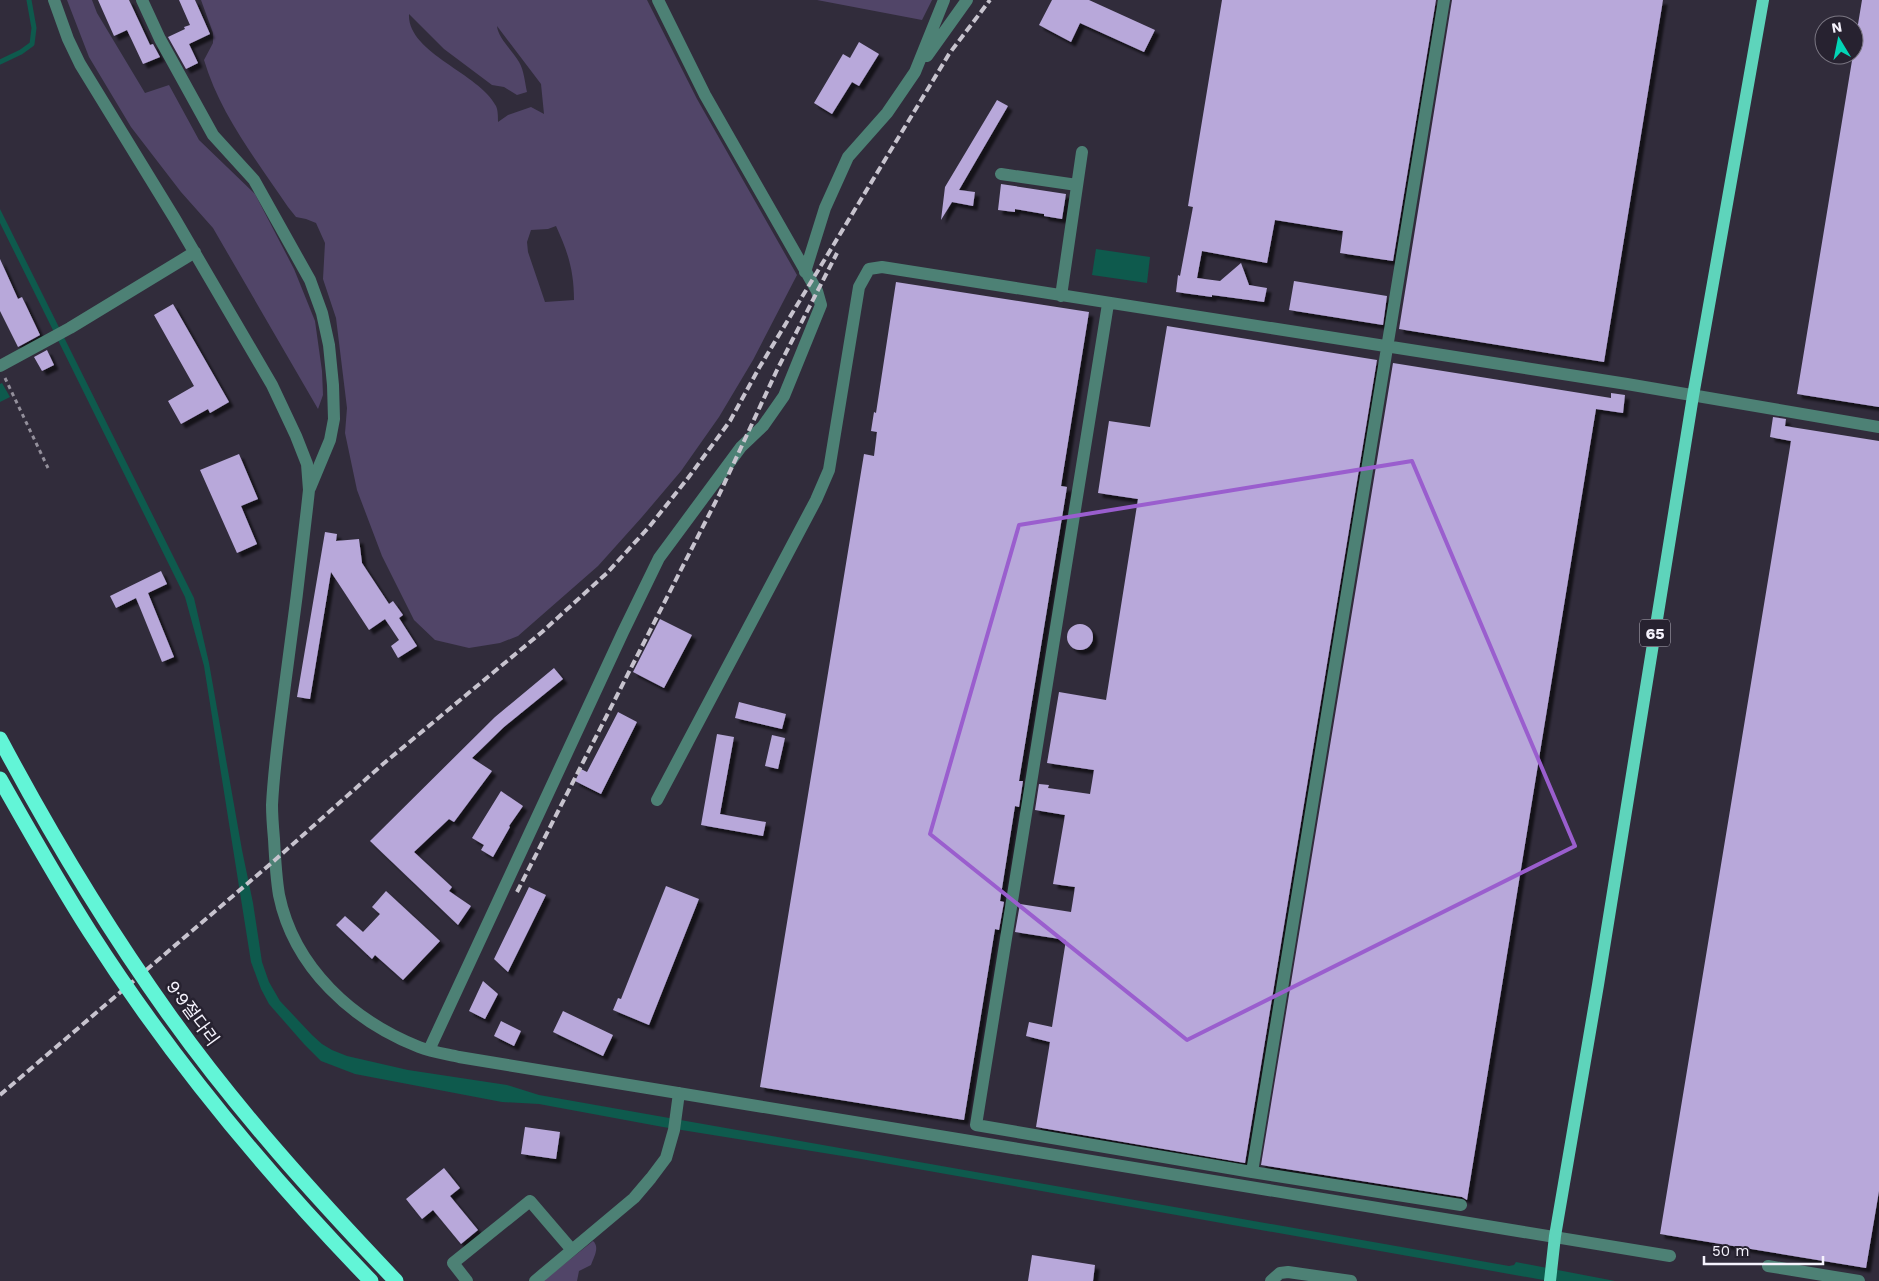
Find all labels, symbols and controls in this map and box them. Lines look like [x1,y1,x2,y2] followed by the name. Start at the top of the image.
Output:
[1814,15,1864,65] north arrow
[1830,18,1843,36] text: N
[1640,620,1670,646] road number: 65
[162,976,224,1050] street label: 9·9절다리
[1704,1234,1823,1266] scale bar
[1712,1242,1749,1260] text: 50 m

